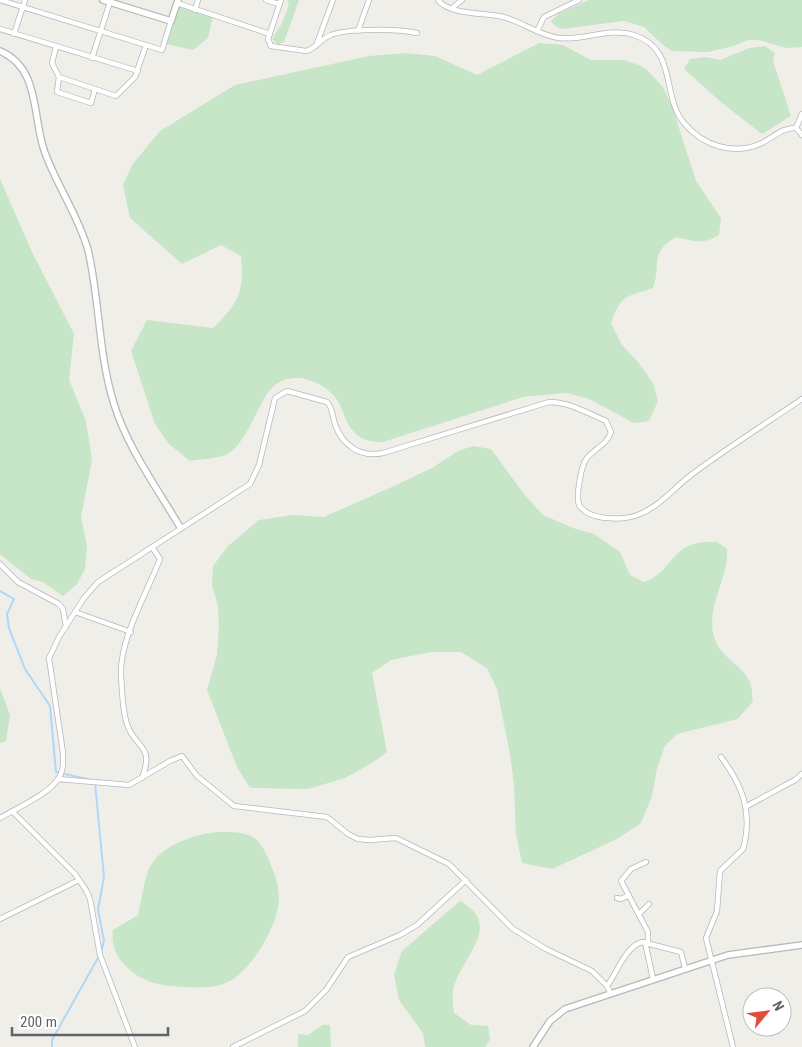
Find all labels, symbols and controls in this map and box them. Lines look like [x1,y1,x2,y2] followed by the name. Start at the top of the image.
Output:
[742,987,792,1037] north arrow
[769,998,787,1013] text: N
[12,1004,169,1036] scale bar
[20,1013,57,1031] text: 200 m

